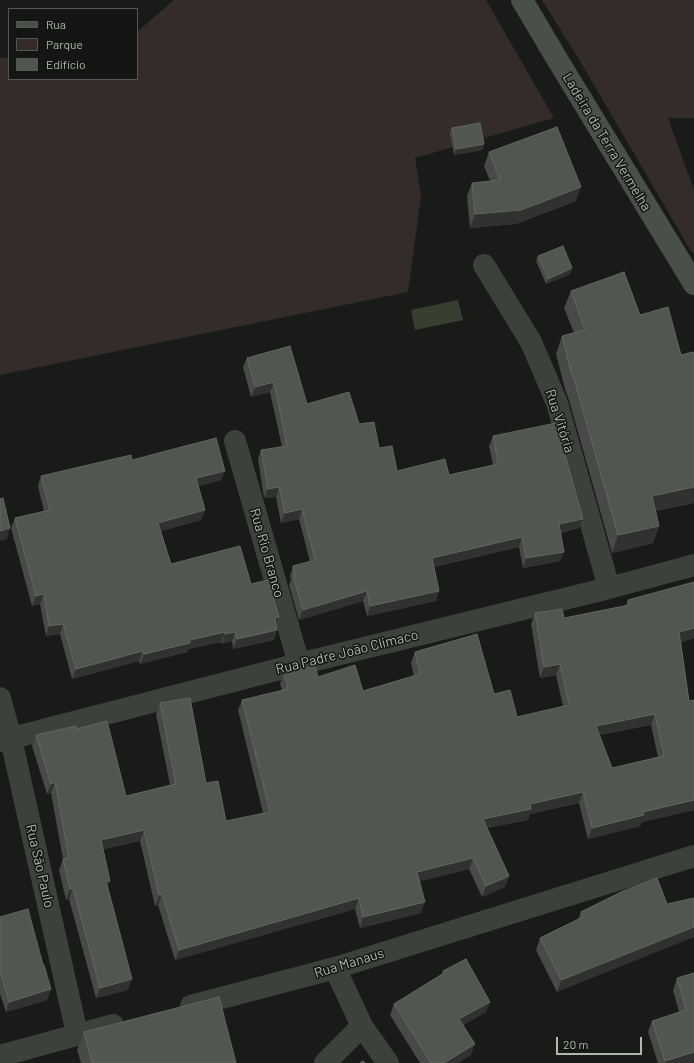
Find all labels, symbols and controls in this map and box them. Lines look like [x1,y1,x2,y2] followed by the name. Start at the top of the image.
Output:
[8,8,138,80] legend
[46,17,66,31] text: Rua
[46,37,83,51] text: Parque
[46,57,86,71] text: Edifício
[559,70,655,214] street label: Ladeira da Terra Vermelha
[542,387,578,455] street label: Rua Vitória
[246,507,288,599] street label: Rua Rio Branco
[274,626,420,678] street label: Rua Padre João Climaco
[22,823,58,909] street label: Rua São Paulo
[312,944,386,982] street label: Rua Manaus
[558,1029,644,1055] scale bar
[563,1037,589,1051] text: 20 m

